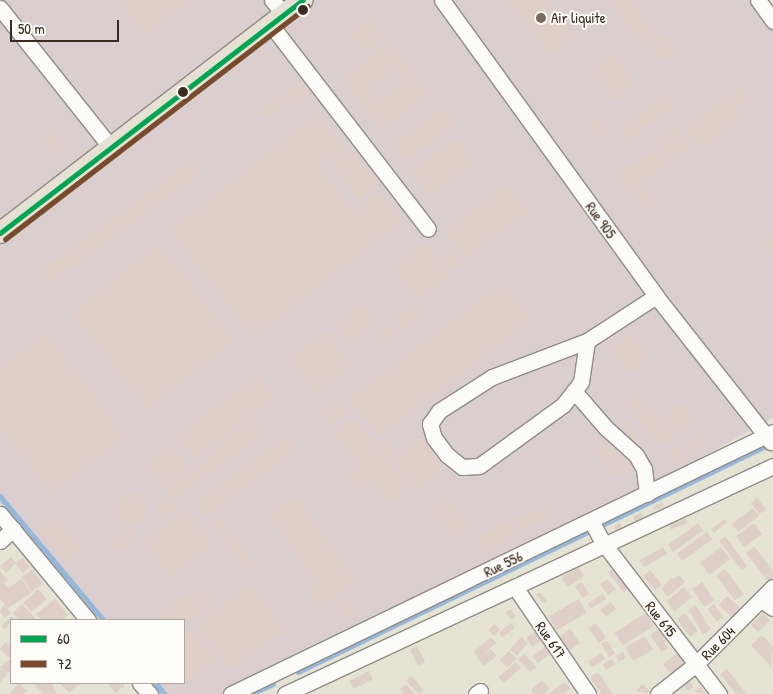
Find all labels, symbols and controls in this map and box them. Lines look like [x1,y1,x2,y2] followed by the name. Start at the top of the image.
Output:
[298,5,308,15] unlabelled marker
[551,9,606,27] place label: Air liquite
[12,10,121,42] scale bar
[535,12,547,24] marker: Air liquite
[18,18,45,39] text: 50 m
[178,87,188,97] unlabelled marker
[582,198,620,242] street label: Rue 905
[481,547,525,581] street label: Rue 556
[642,598,680,640] street label: Rue 615
[532,618,570,662] street label: Rue 617
[10,619,185,684] legend
[697,622,739,664] street label: Rue 604
[57,628,70,649] text: 60
[57,653,71,674] text: 72

